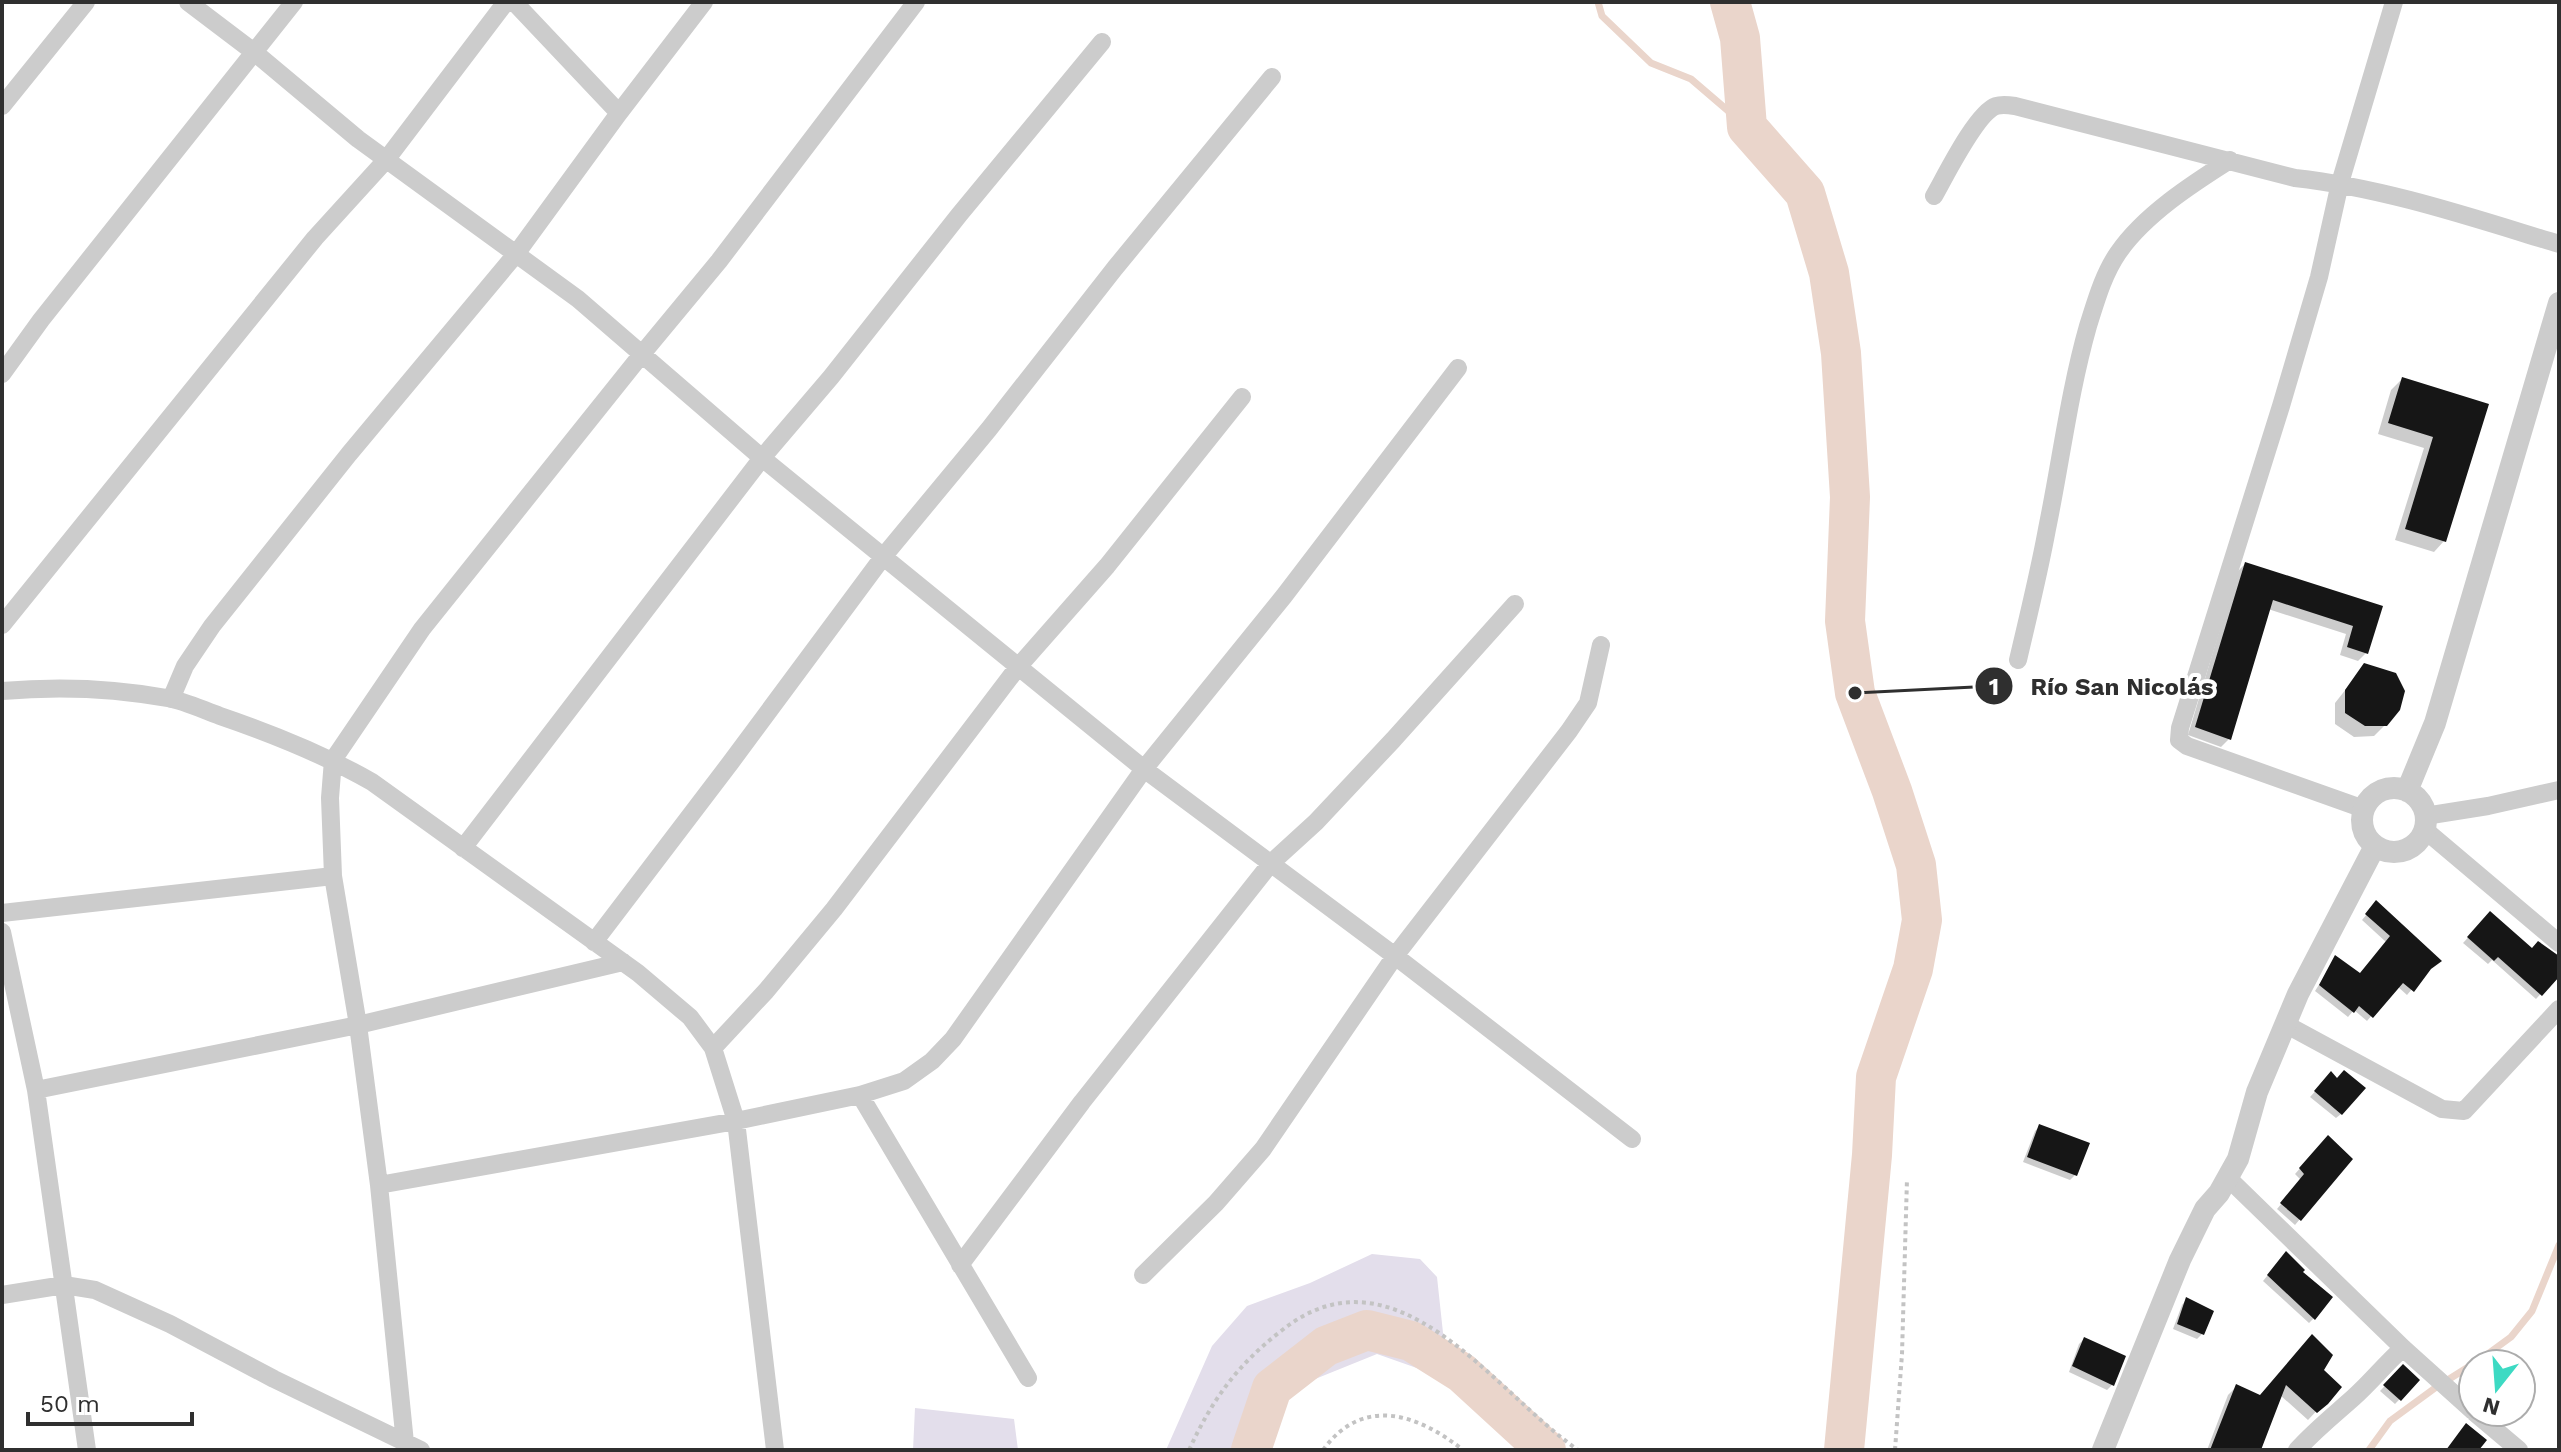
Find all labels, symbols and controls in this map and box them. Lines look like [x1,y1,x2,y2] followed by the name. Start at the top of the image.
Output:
[1974,662,2229,710] callout: Río San Nicolás
[1989,673,1999,701] text: 1
[2030,673,2214,701] text: Río San Nicolás
[2457,1348,2537,1428] north arrow
[28,1376,192,1426] scale bar
[40,1390,100,1418] text: 50 m
[2480,1392,2503,1421] text: N

